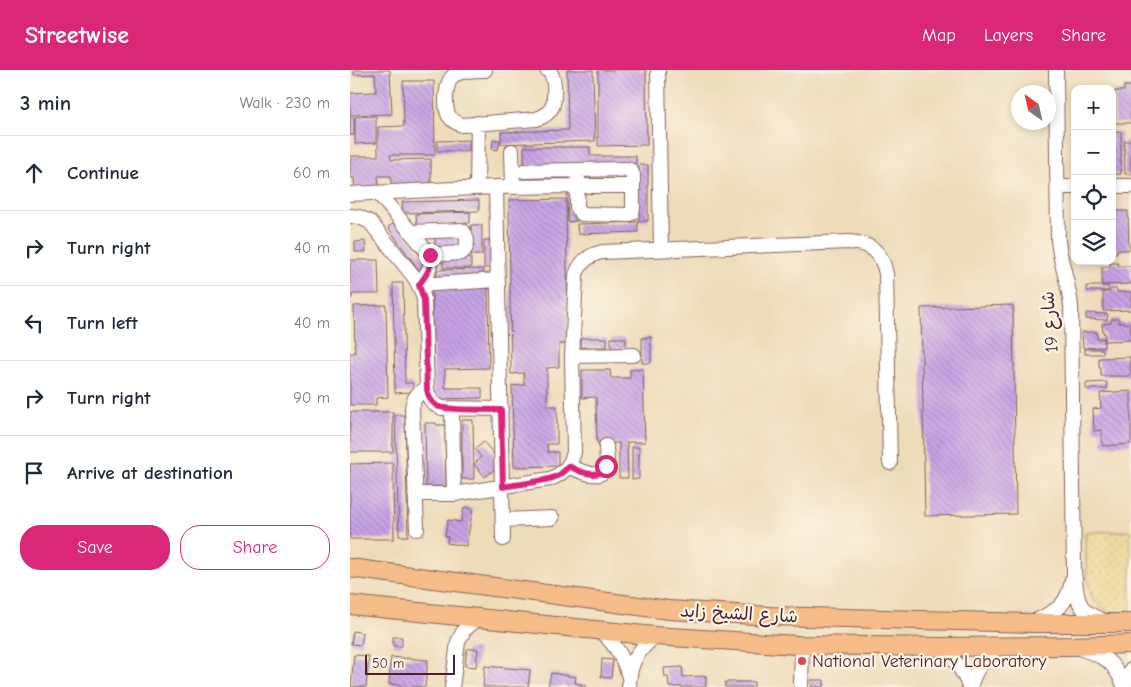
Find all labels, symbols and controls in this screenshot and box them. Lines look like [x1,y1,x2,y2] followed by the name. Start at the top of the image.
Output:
[25,21,129,49] text: Streetwise
[922,25,956,46] text: Map
[984,25,1033,46] text: Layers
[1061,25,1106,46] text: Share
[1011,85,1056,130] north arrow
[1071,85,1116,265] map controls
[1071,85,1116,130] button: +
[20,91,71,115] text: 3 min
[239,94,330,112] text: Walk · 230 m
[1071,130,1116,175] button: −
[20,159,48,187] icon: ahead
[67,162,139,184] text: Continue
[293,164,330,182] text: 60 m
[1071,175,1116,220] button: locate
[1071,220,1116,265] button: layers
[20,234,48,262] icon: right
[67,237,151,259] text: Turn right
[294,239,330,257] text: 40 m
[419,244,442,267] route end
[1037,290,1064,353] street label: شارع 19
[20,309,48,337] icon: left
[67,312,138,334] text: Turn left
[294,314,330,332] text: 40 m
[20,384,48,412] icon: right
[67,387,151,409] text: Turn right
[293,389,330,407] text: 90 m
[595,455,618,478] route start
[20,459,48,487] icon: arrive
[67,462,233,484] text: Arrive at destination
[20,525,170,570] button: Save
[180,525,330,570] button: Share
[679,600,799,629] street label: شارع الشيخ زايد
[812,651,1048,672] place label: National Veterinary Laboratory
[365,652,455,675] scale bar
[372,655,404,672] text: 50 m
[796,655,808,667] marker: National Veterinary Laboratory

